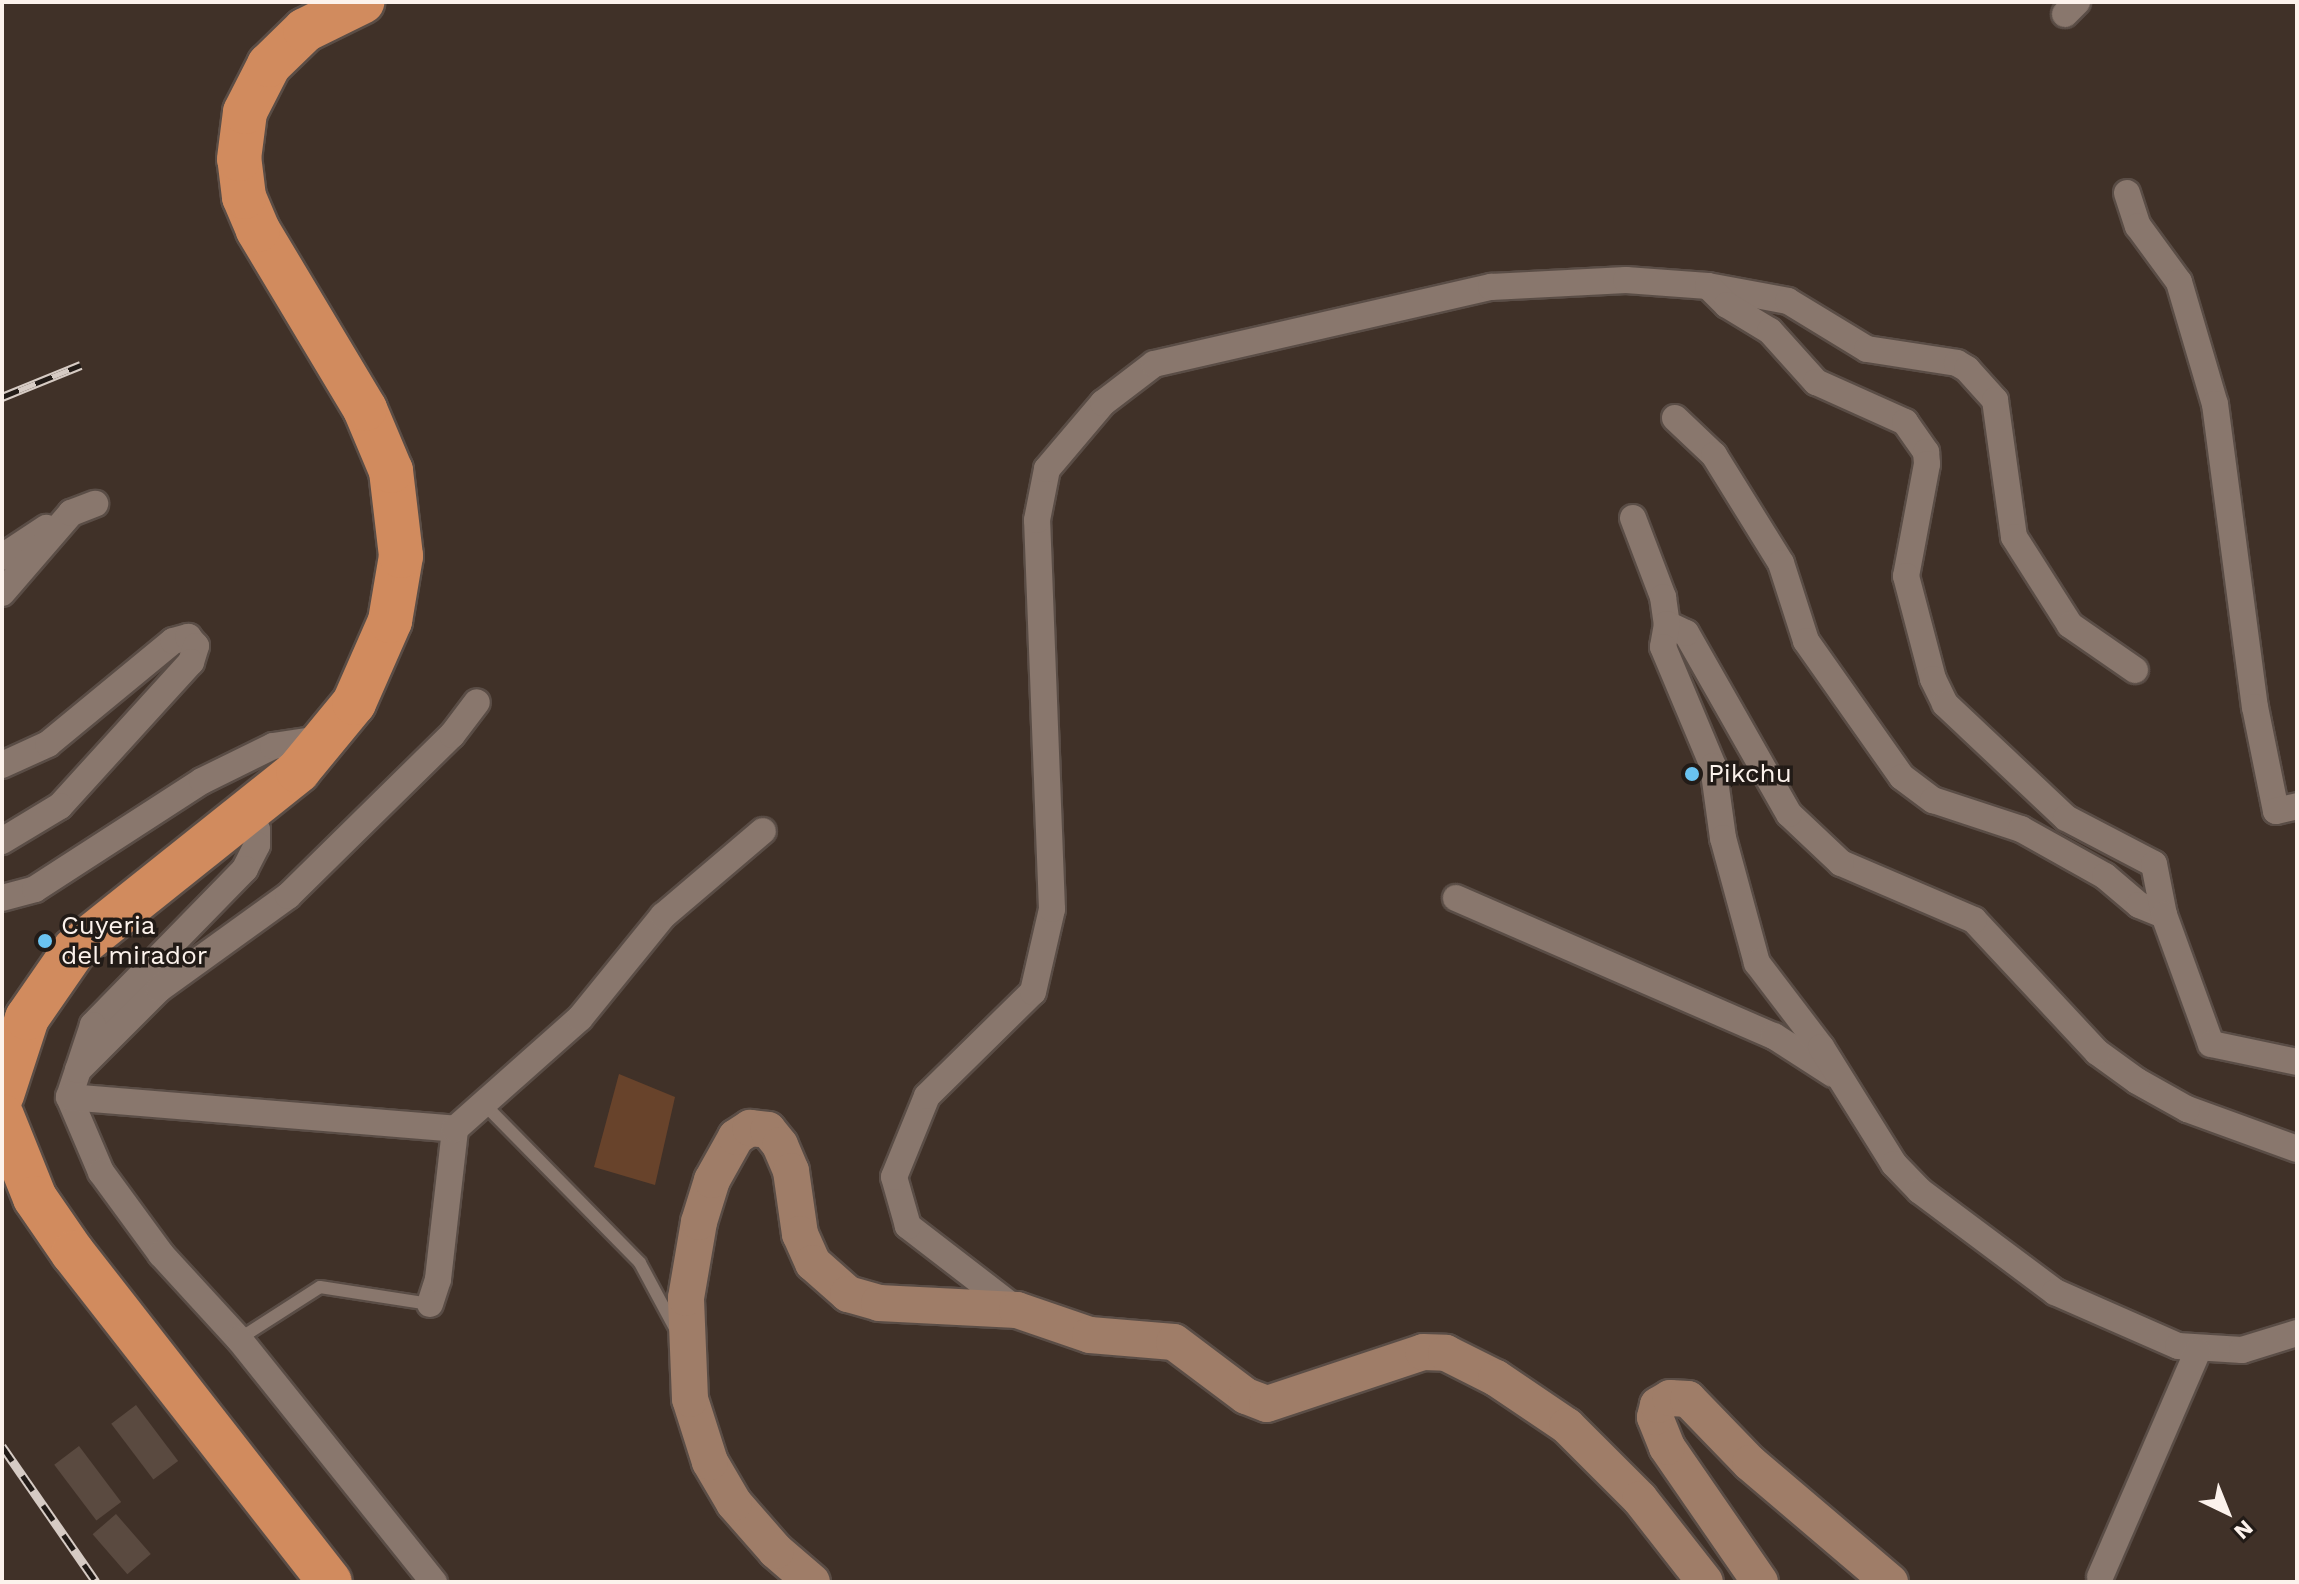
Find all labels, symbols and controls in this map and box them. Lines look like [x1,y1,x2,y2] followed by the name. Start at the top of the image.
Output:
[1708,758,1792,790] place label: Pikchu
[1683,765,1701,783] marker: Pikchu
[61,910,208,972] place label: Cuyeria del mirador
[36,932,54,950] marker: Cuyeria del mirador
[2187,1472,2267,1552] north arrow
[2229,1515,2258,1545] text: N

